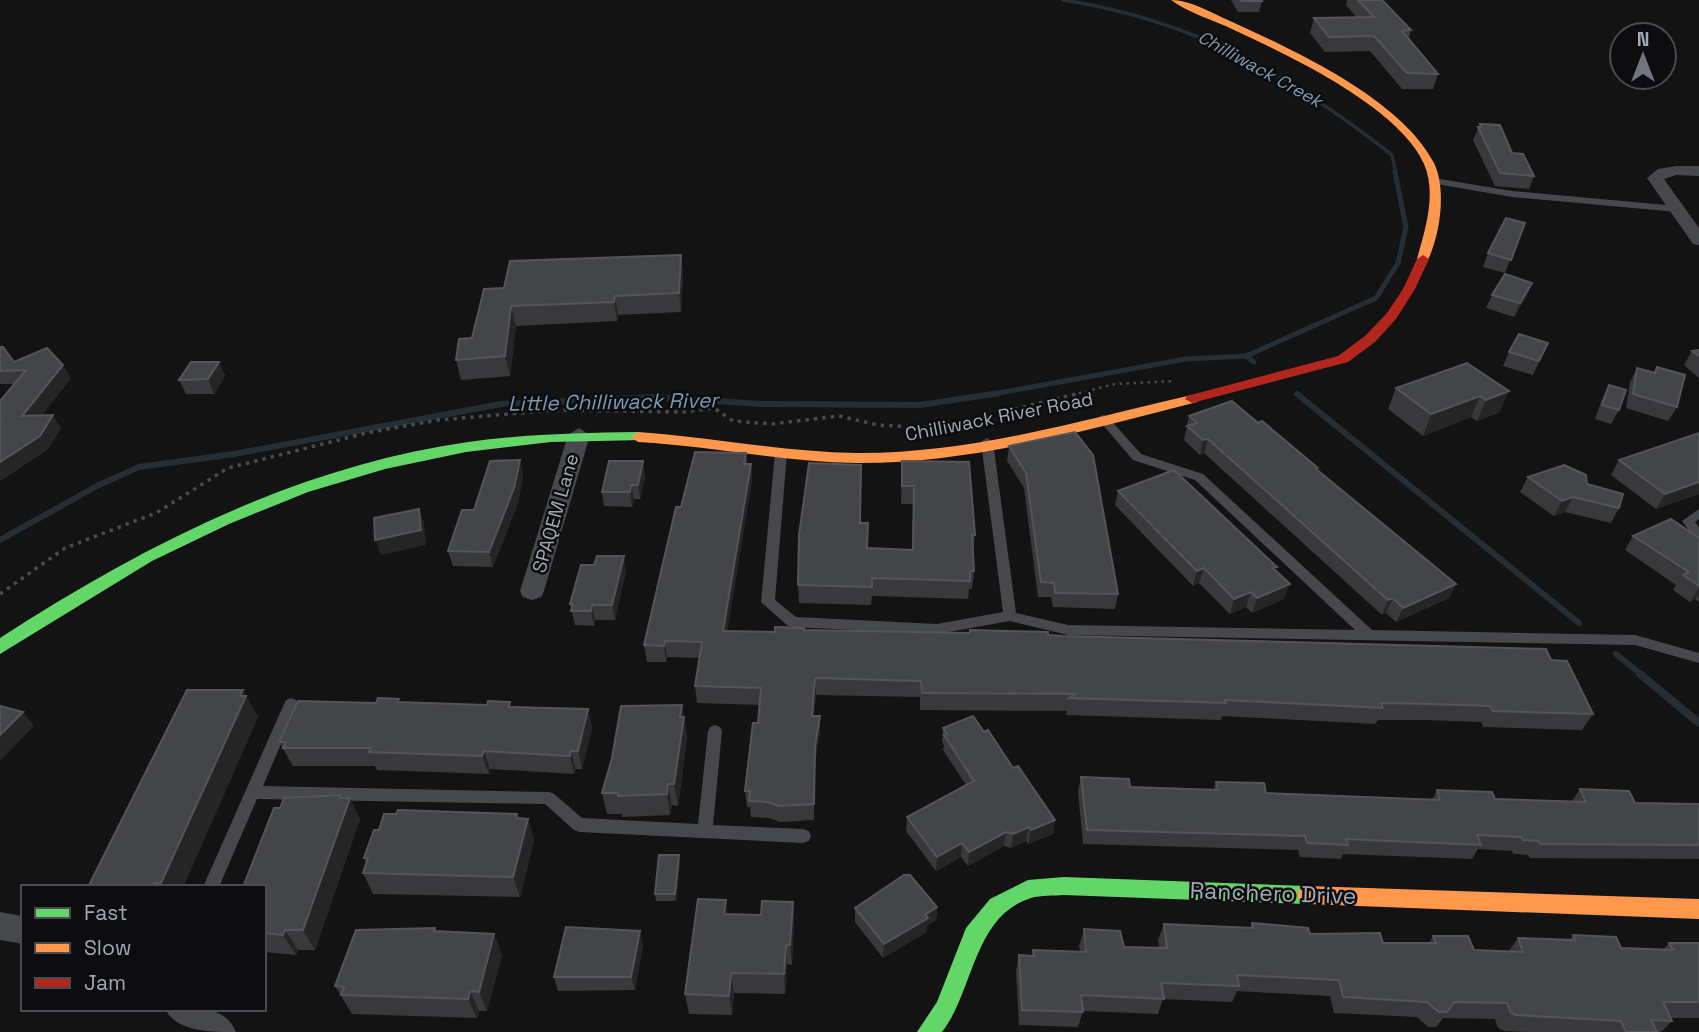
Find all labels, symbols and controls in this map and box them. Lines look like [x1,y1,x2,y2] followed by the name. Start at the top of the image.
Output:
[1608,21,1678,91] north arrow
[1194,25,1328,113] water label: Chilliwack Creek
[1637,27,1649,52] text: N
[508,386,720,417] water label: Little Chilliwack River
[903,386,1095,447] street label: Chilliwack River Road
[527,451,584,576] street label: SPAQEM Lane
[1189,875,1357,911] street label: Ranchero Drive
[21,885,266,1011] legend
[84,899,128,926] text: Fast
[84,934,132,961] text: Slow
[84,969,126,996] text: Jam

